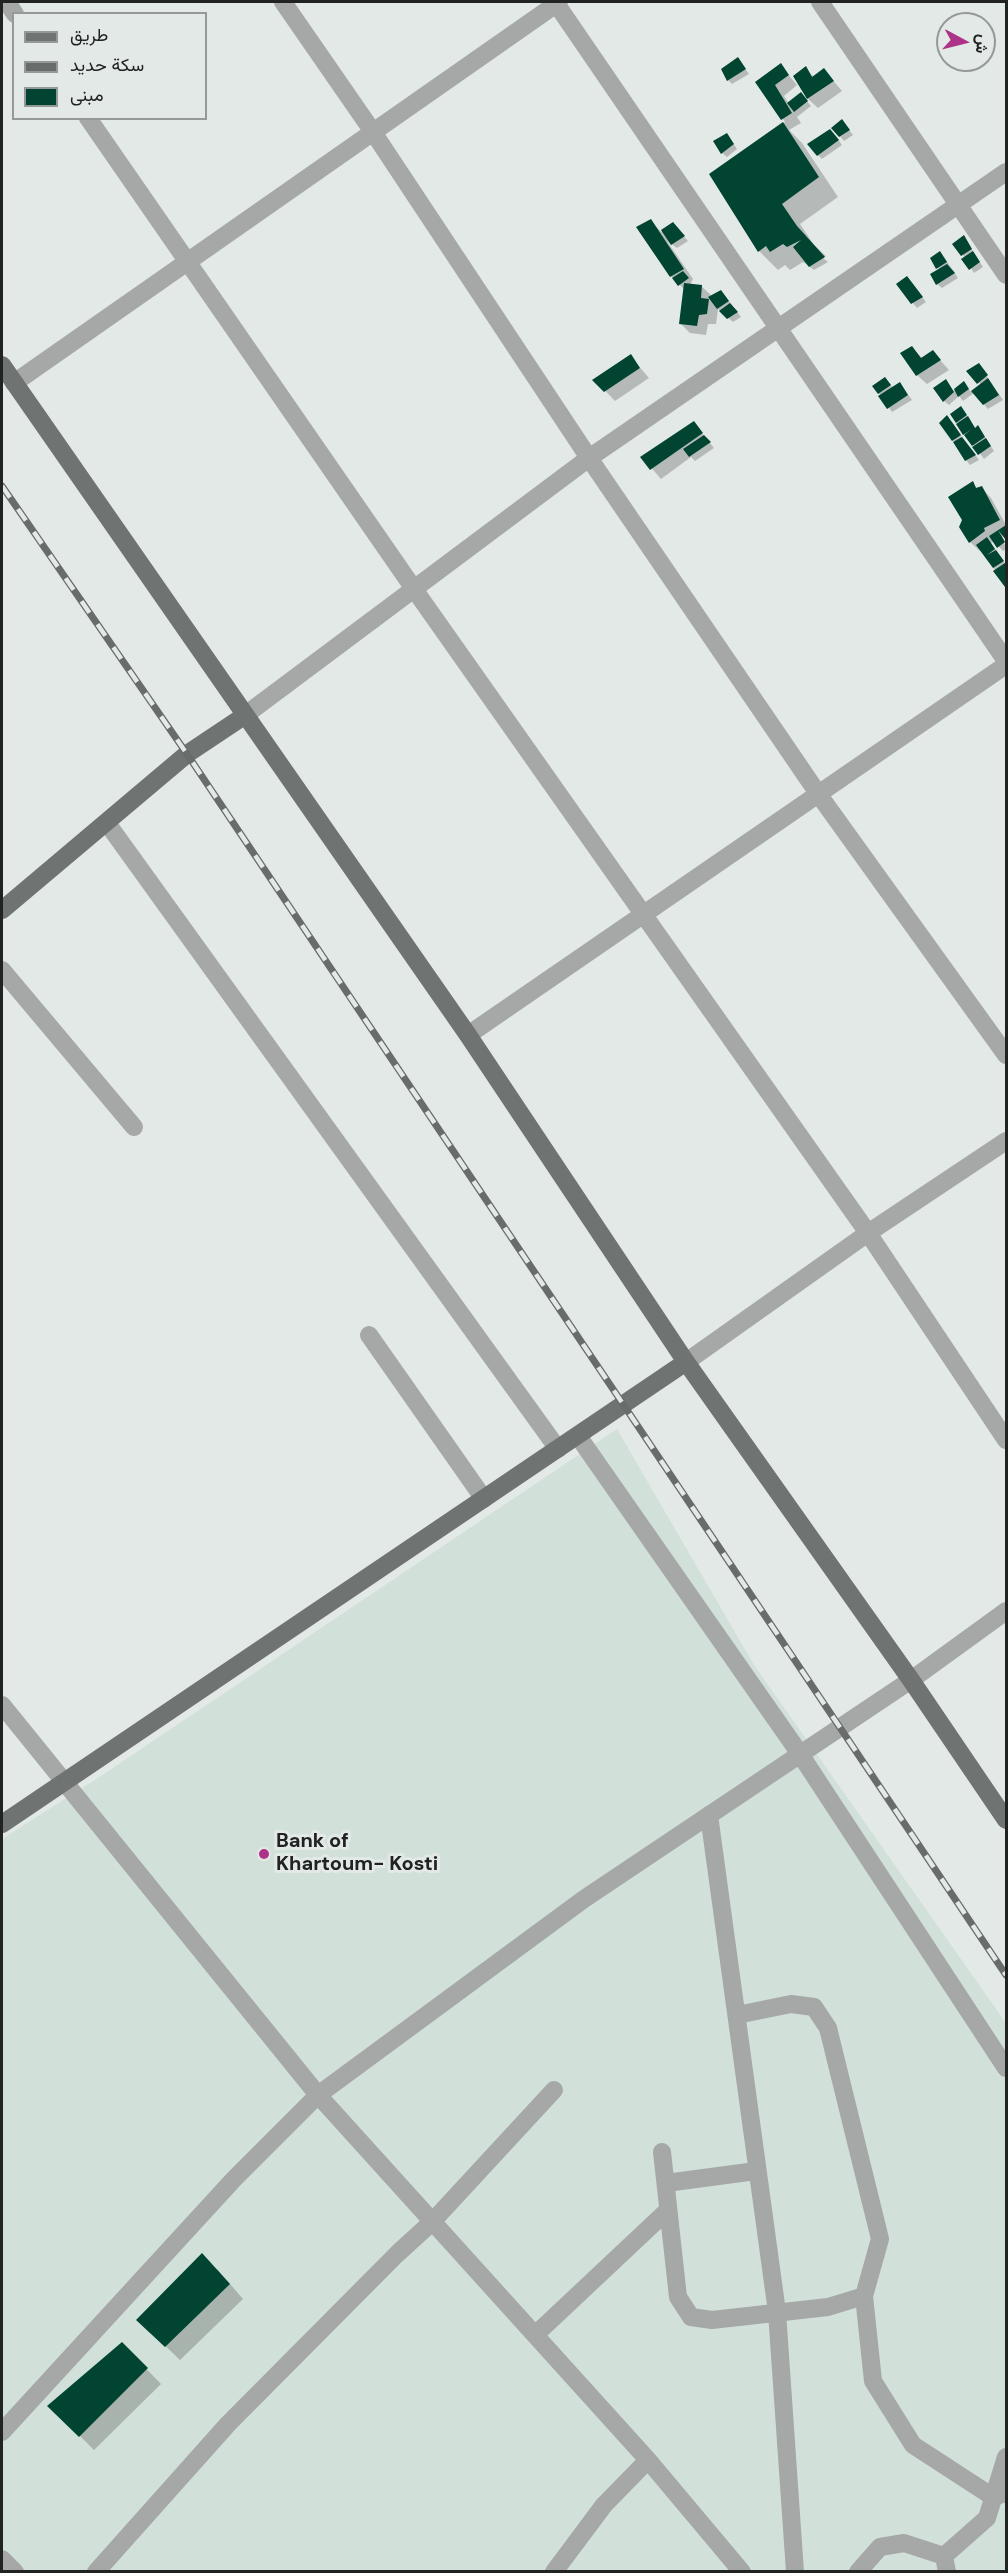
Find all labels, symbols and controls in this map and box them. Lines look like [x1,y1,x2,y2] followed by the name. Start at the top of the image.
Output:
[12,12,207,120] legend
[936,12,996,72] north arrow
[70,23,108,47] text: طريق
[971,33,994,55] text: ش
[70,53,144,77] text: سكة حديد
[70,83,104,107] text: مبنى
[276,1830,438,1877] place label: Bank of Khartoum- Kosti
[257,1847,271,1861] marker: Bank of Khartoum- Kosti

